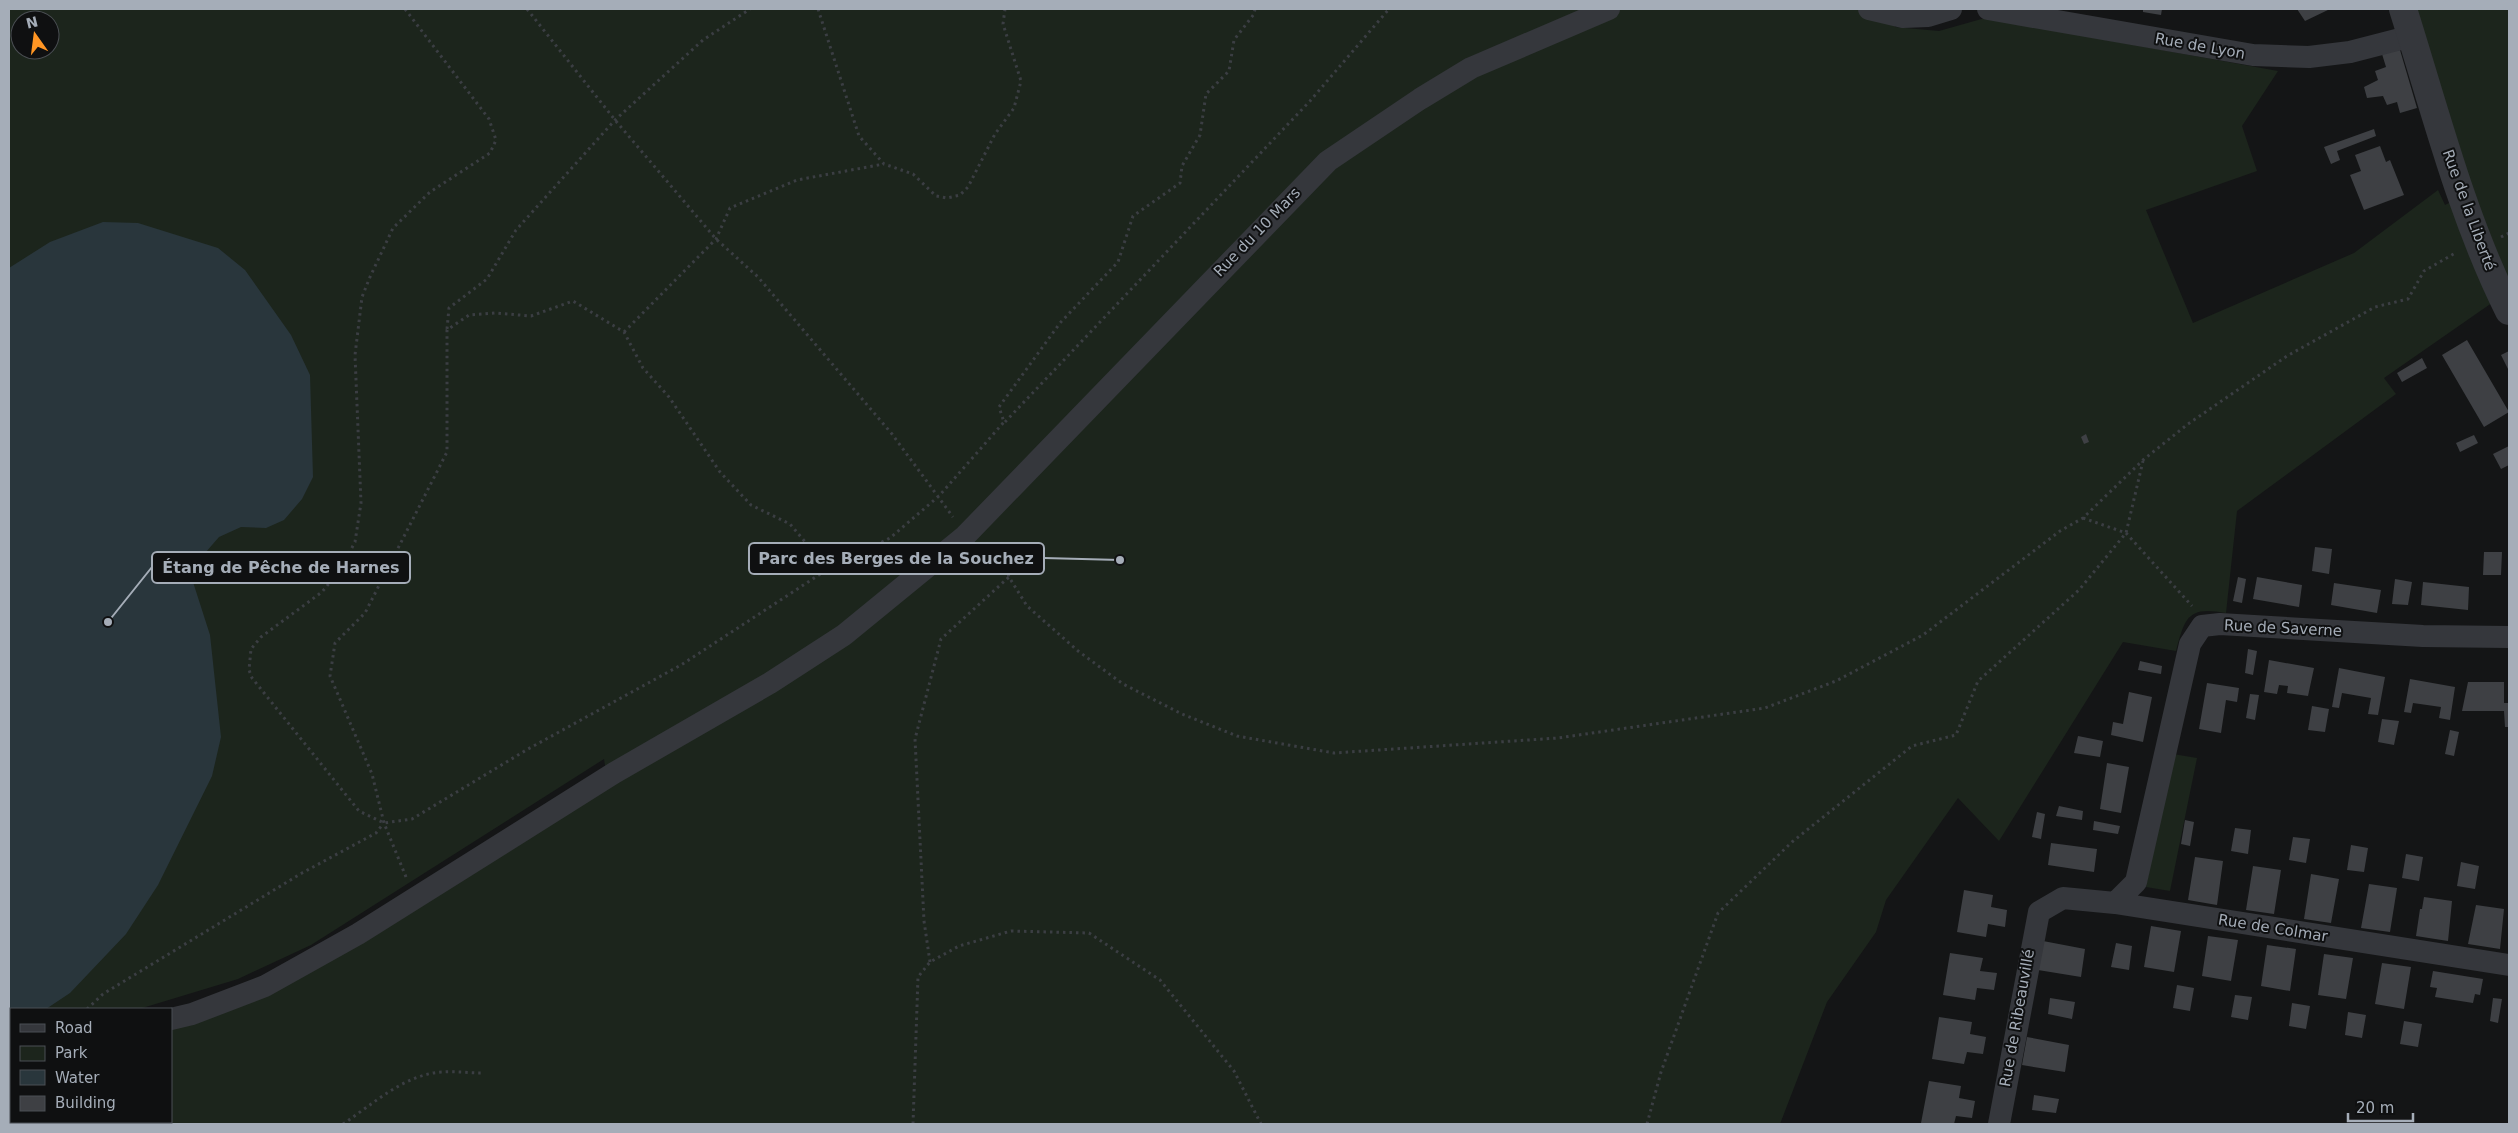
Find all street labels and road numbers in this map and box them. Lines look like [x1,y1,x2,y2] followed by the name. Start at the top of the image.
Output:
[2153,29,2247,63] street label: Rue de Lyon
[2439,147,2499,273] street label: Rue de la Liberté
[1210,184,1304,280] street label: Rue du 10 Mars
[2223,616,2343,640] street label: Rue de Saverne
[2217,910,2330,946] street label: Rue de Colmar
[1996,948,2038,1088] street label: Rue de Ribeauvillé

